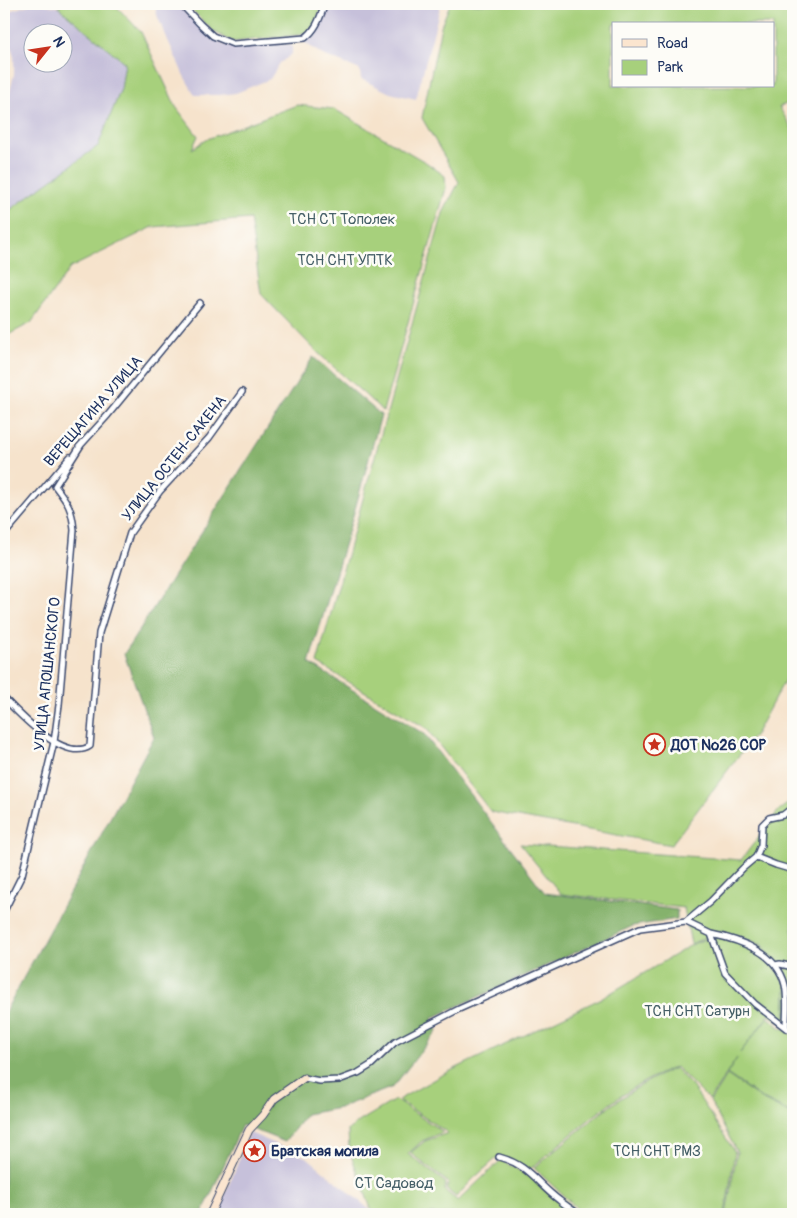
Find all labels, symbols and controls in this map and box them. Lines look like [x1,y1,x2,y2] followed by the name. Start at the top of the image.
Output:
[22,22,72,72] north arrow
[612,22,774,88] legend
[49,33,69,50] text: N
[657,34,688,53] text: Road
[657,58,684,77] text: Park
[289,210,395,229] park label: ТСН СТ Тополек
[297,251,393,270] park label: ТСН СНТ УПТК
[40,352,147,471] street label: ВЕРЕЩАГИНА УЛИЦА
[118,391,231,525] street label: УЛИЦА ОСТЕН-САКЕНА
[30,596,65,752] street label: УЛИЦА АПОШАНСКОГО
[643,733,667,757] place icon: ДОТ №26 СОР
[670,736,766,755] place label: ДОТ №26 СОР
[644,1002,750,1021] park label: ТСН СНТ Сатурн
[243,1139,267,1163] place icon: Братская могила
[271,1142,379,1161] place label: Братская могила
[613,1142,701,1161] park label: ТСН СНТ РМЗ
[355,1174,433,1193] park label: СТ Садовод

